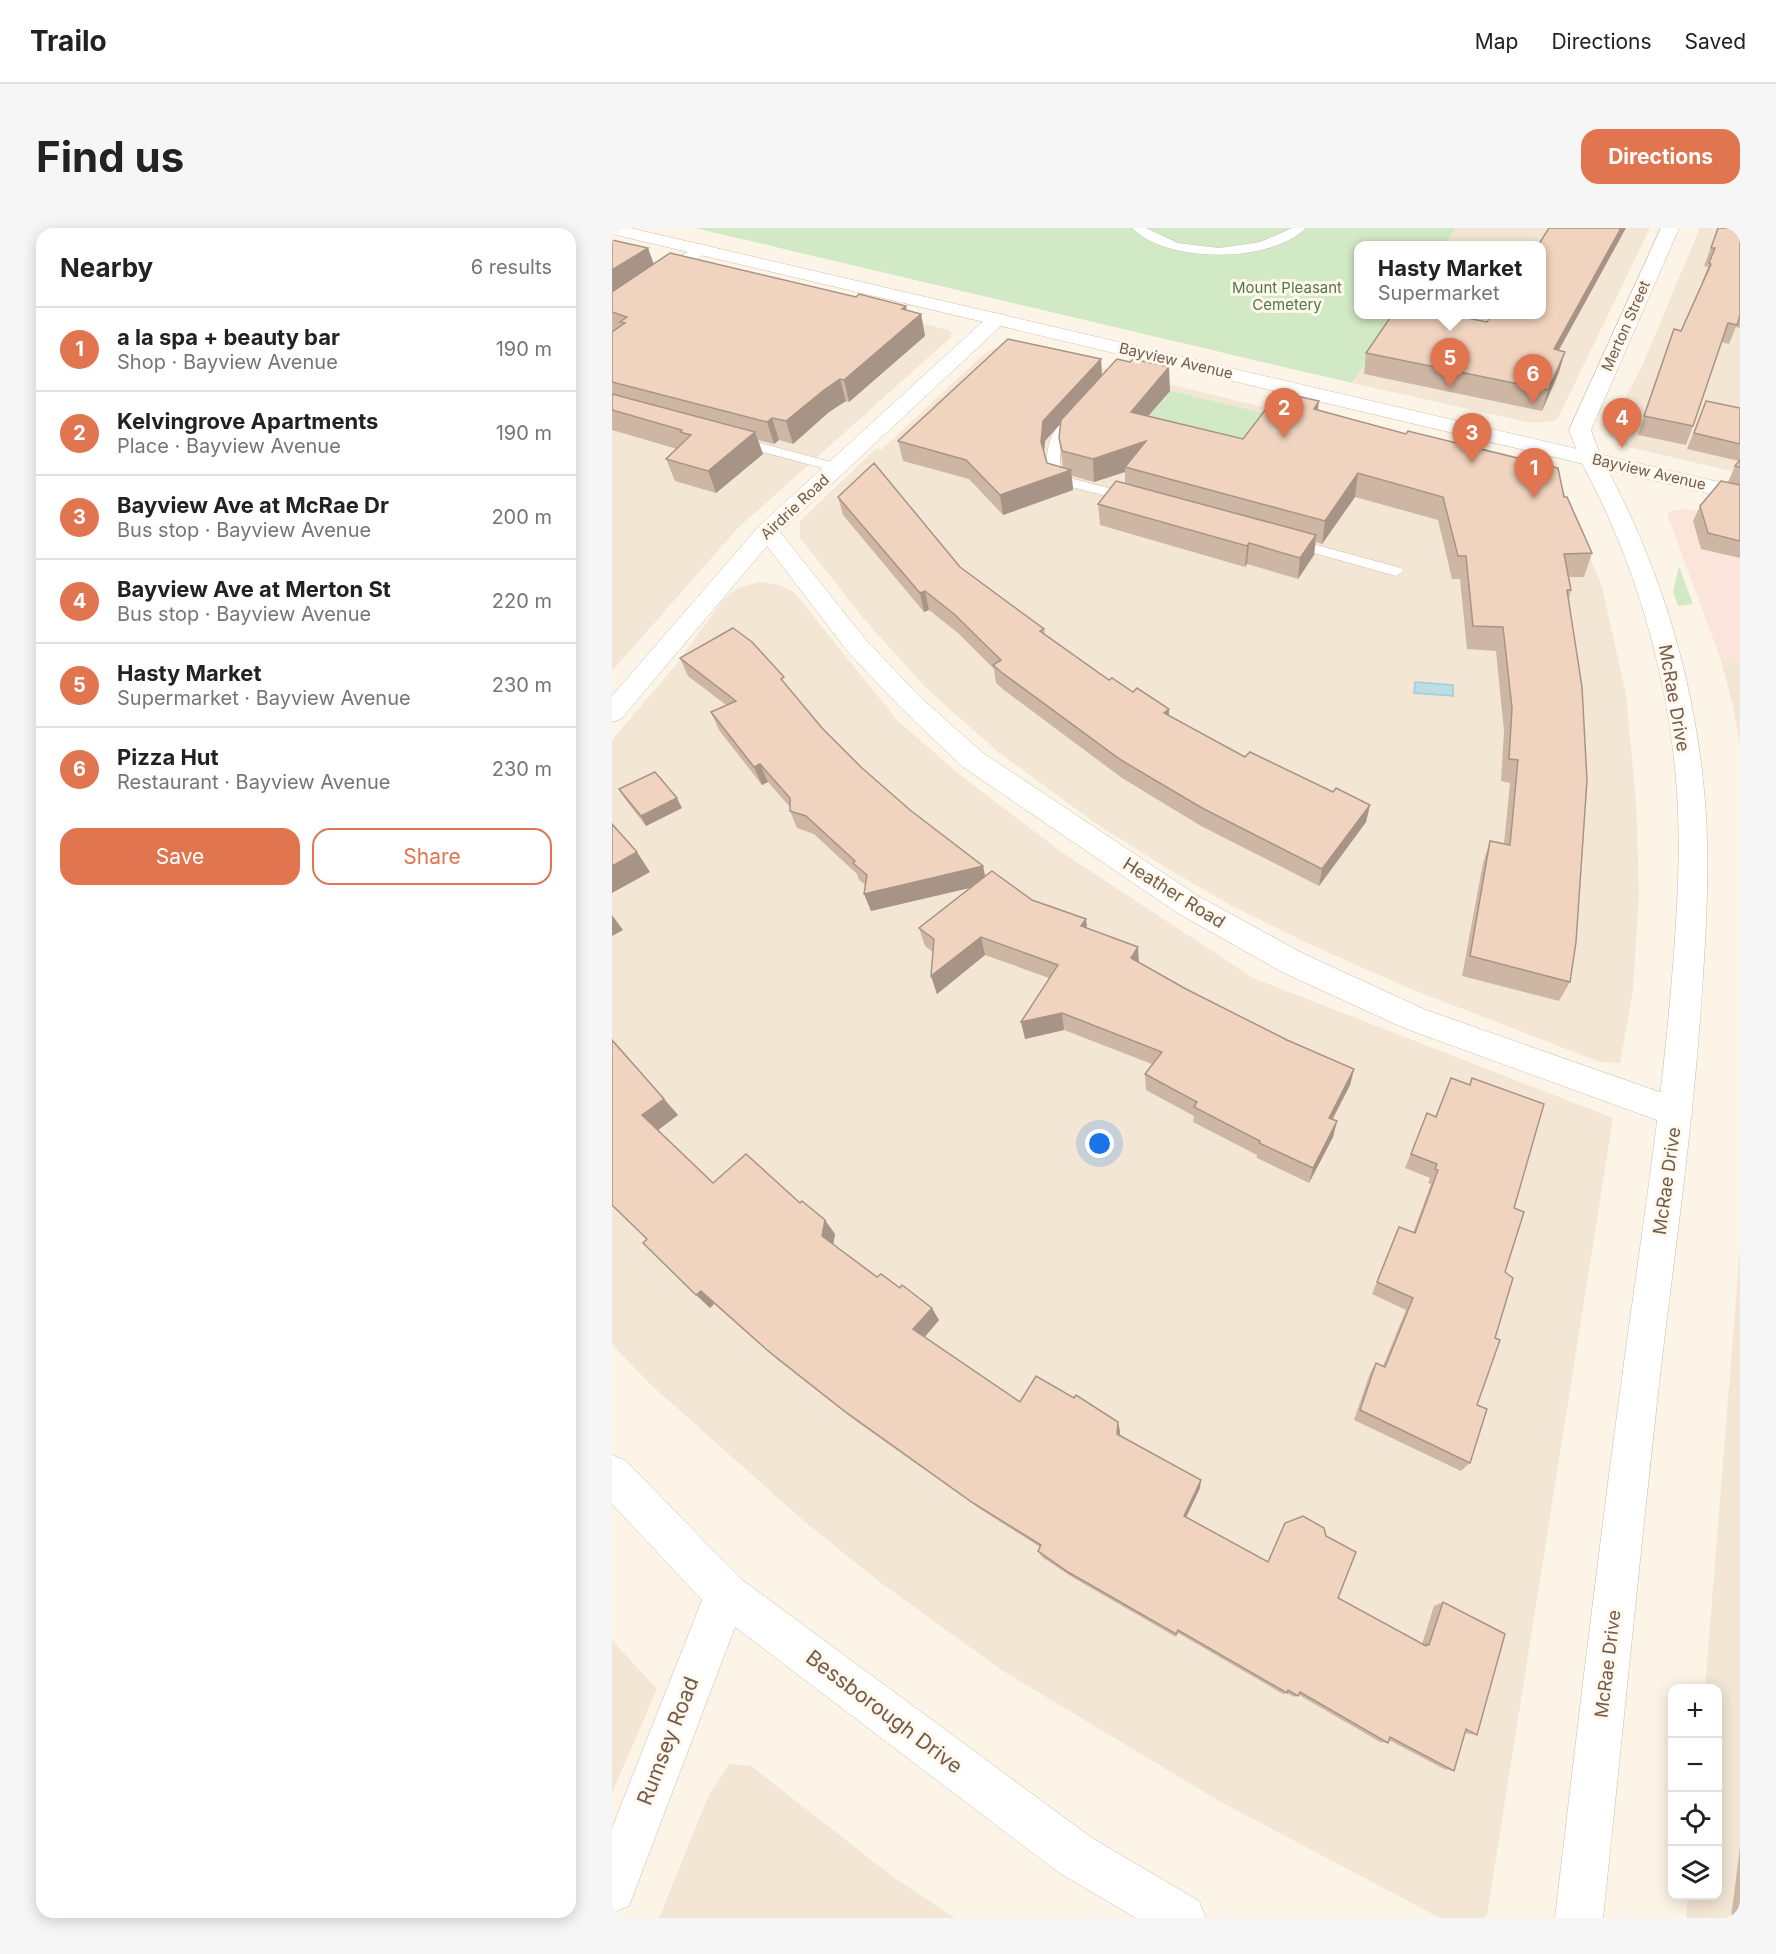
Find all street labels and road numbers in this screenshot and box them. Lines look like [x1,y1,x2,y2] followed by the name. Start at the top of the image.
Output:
[1597,277,1654,374] street label: Merton Street
[1117,338,1235,383] street label: Bayview Avenue
[1590,449,1708,494] street label: Bayview Avenue
[756,470,833,543] street label: Airdrie Road
[1655,643,1694,753] street label: McRae Drive
[1119,853,1229,932] street label: Heather Road
[1649,1126,1684,1236] street label: McRae Drive
[1590,1609,1625,1719] street label: McRae Drive
[801,1645,967,1779] street label: Bessborough Drive
[632,1673,704,1809] street label: Rumsey Road

